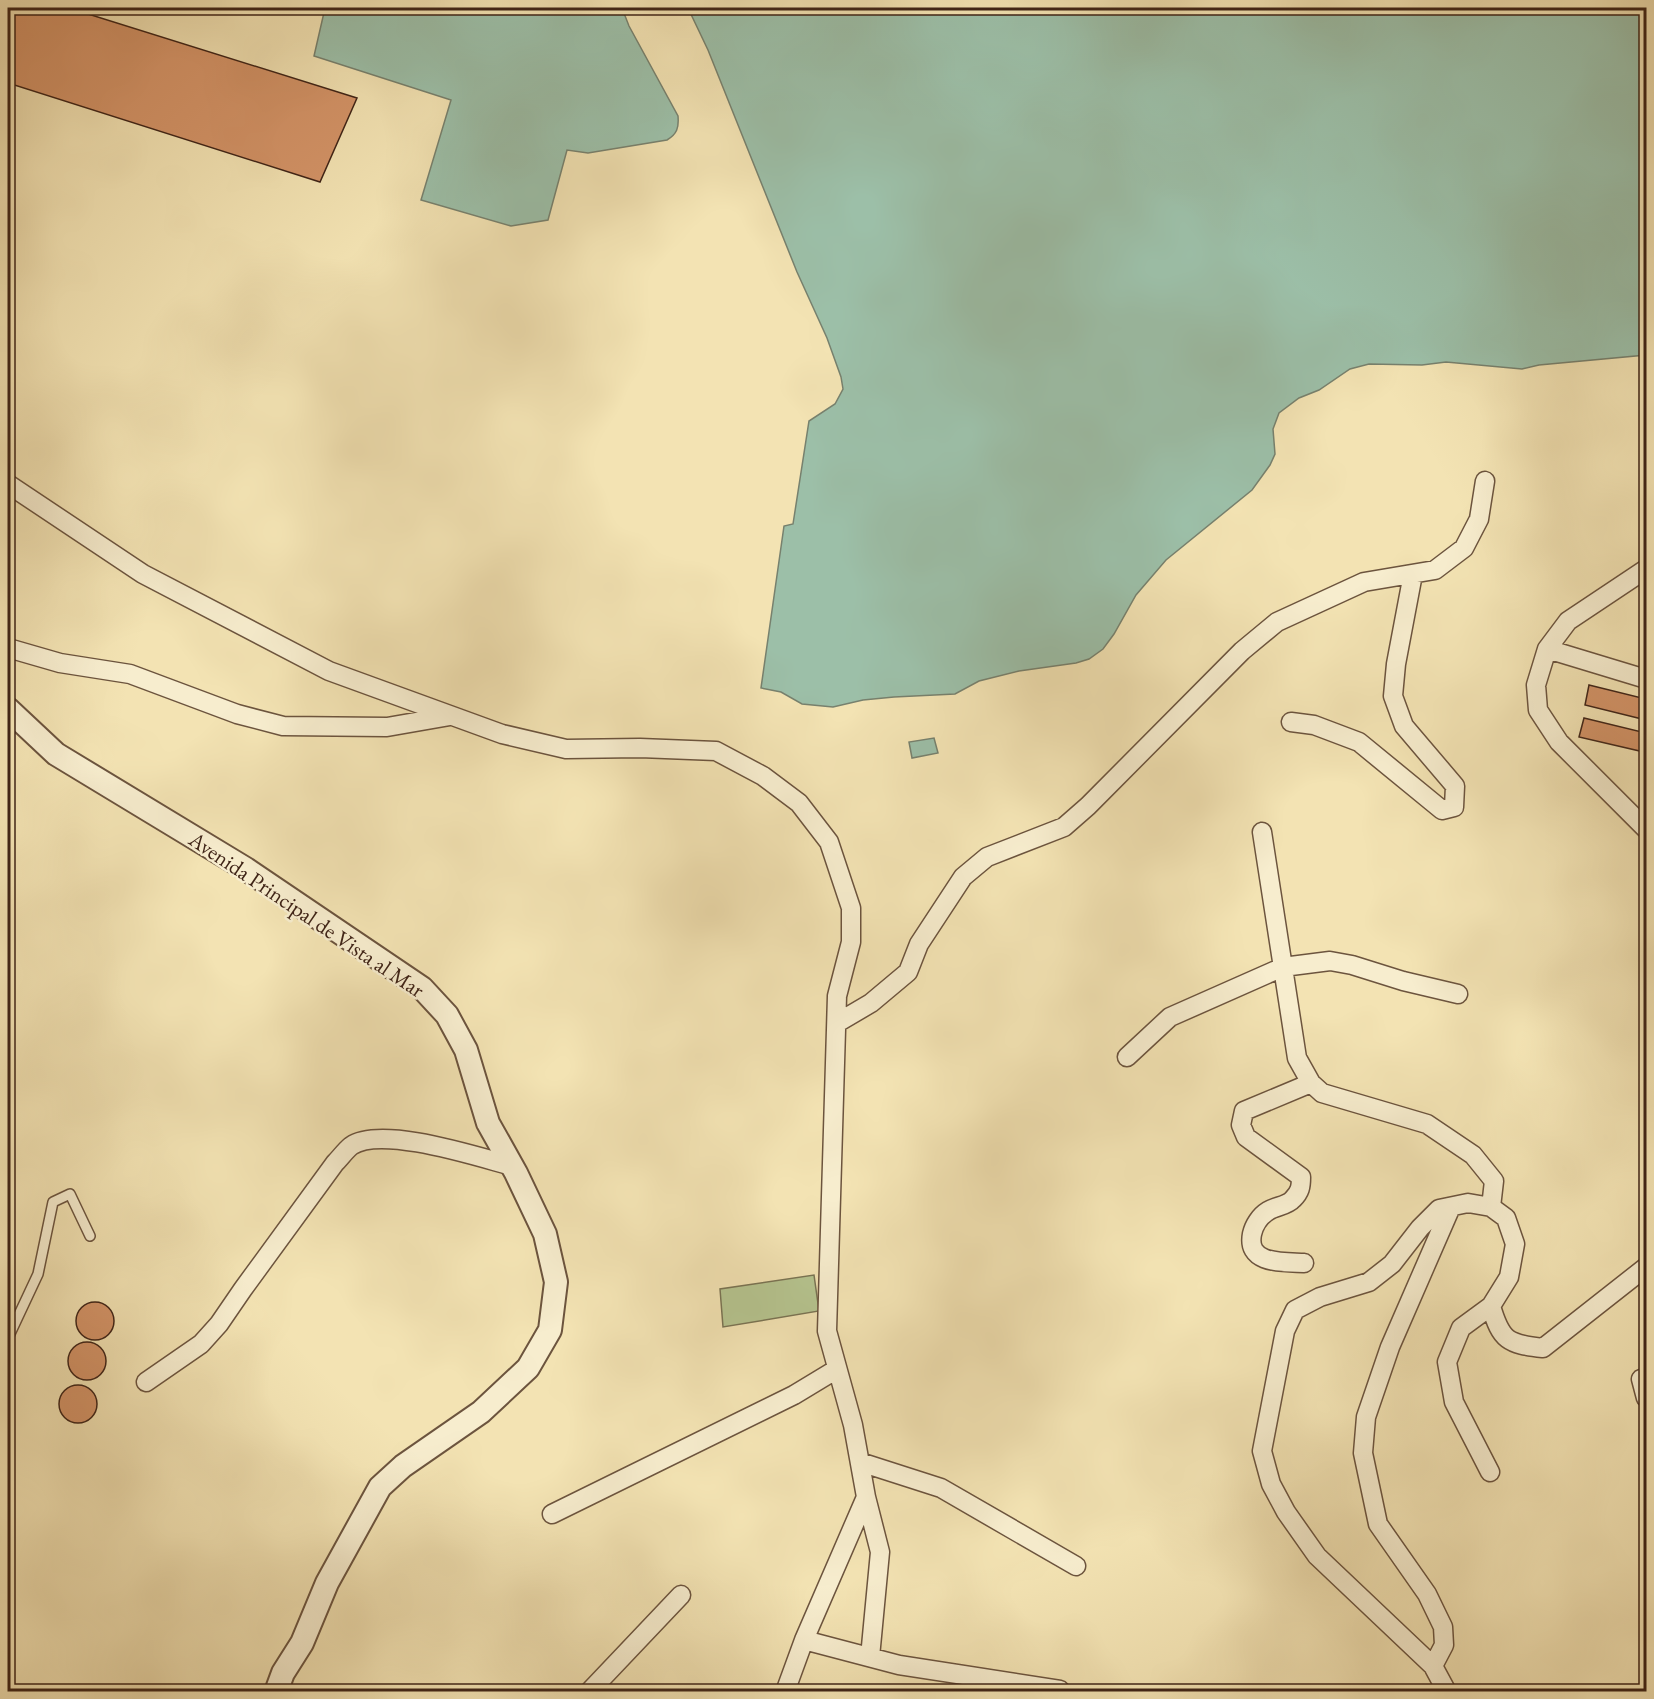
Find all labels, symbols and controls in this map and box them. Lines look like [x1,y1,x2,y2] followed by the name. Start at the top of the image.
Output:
[183,824,431,1005] street label: Avenida Principal de Vista al Mar

